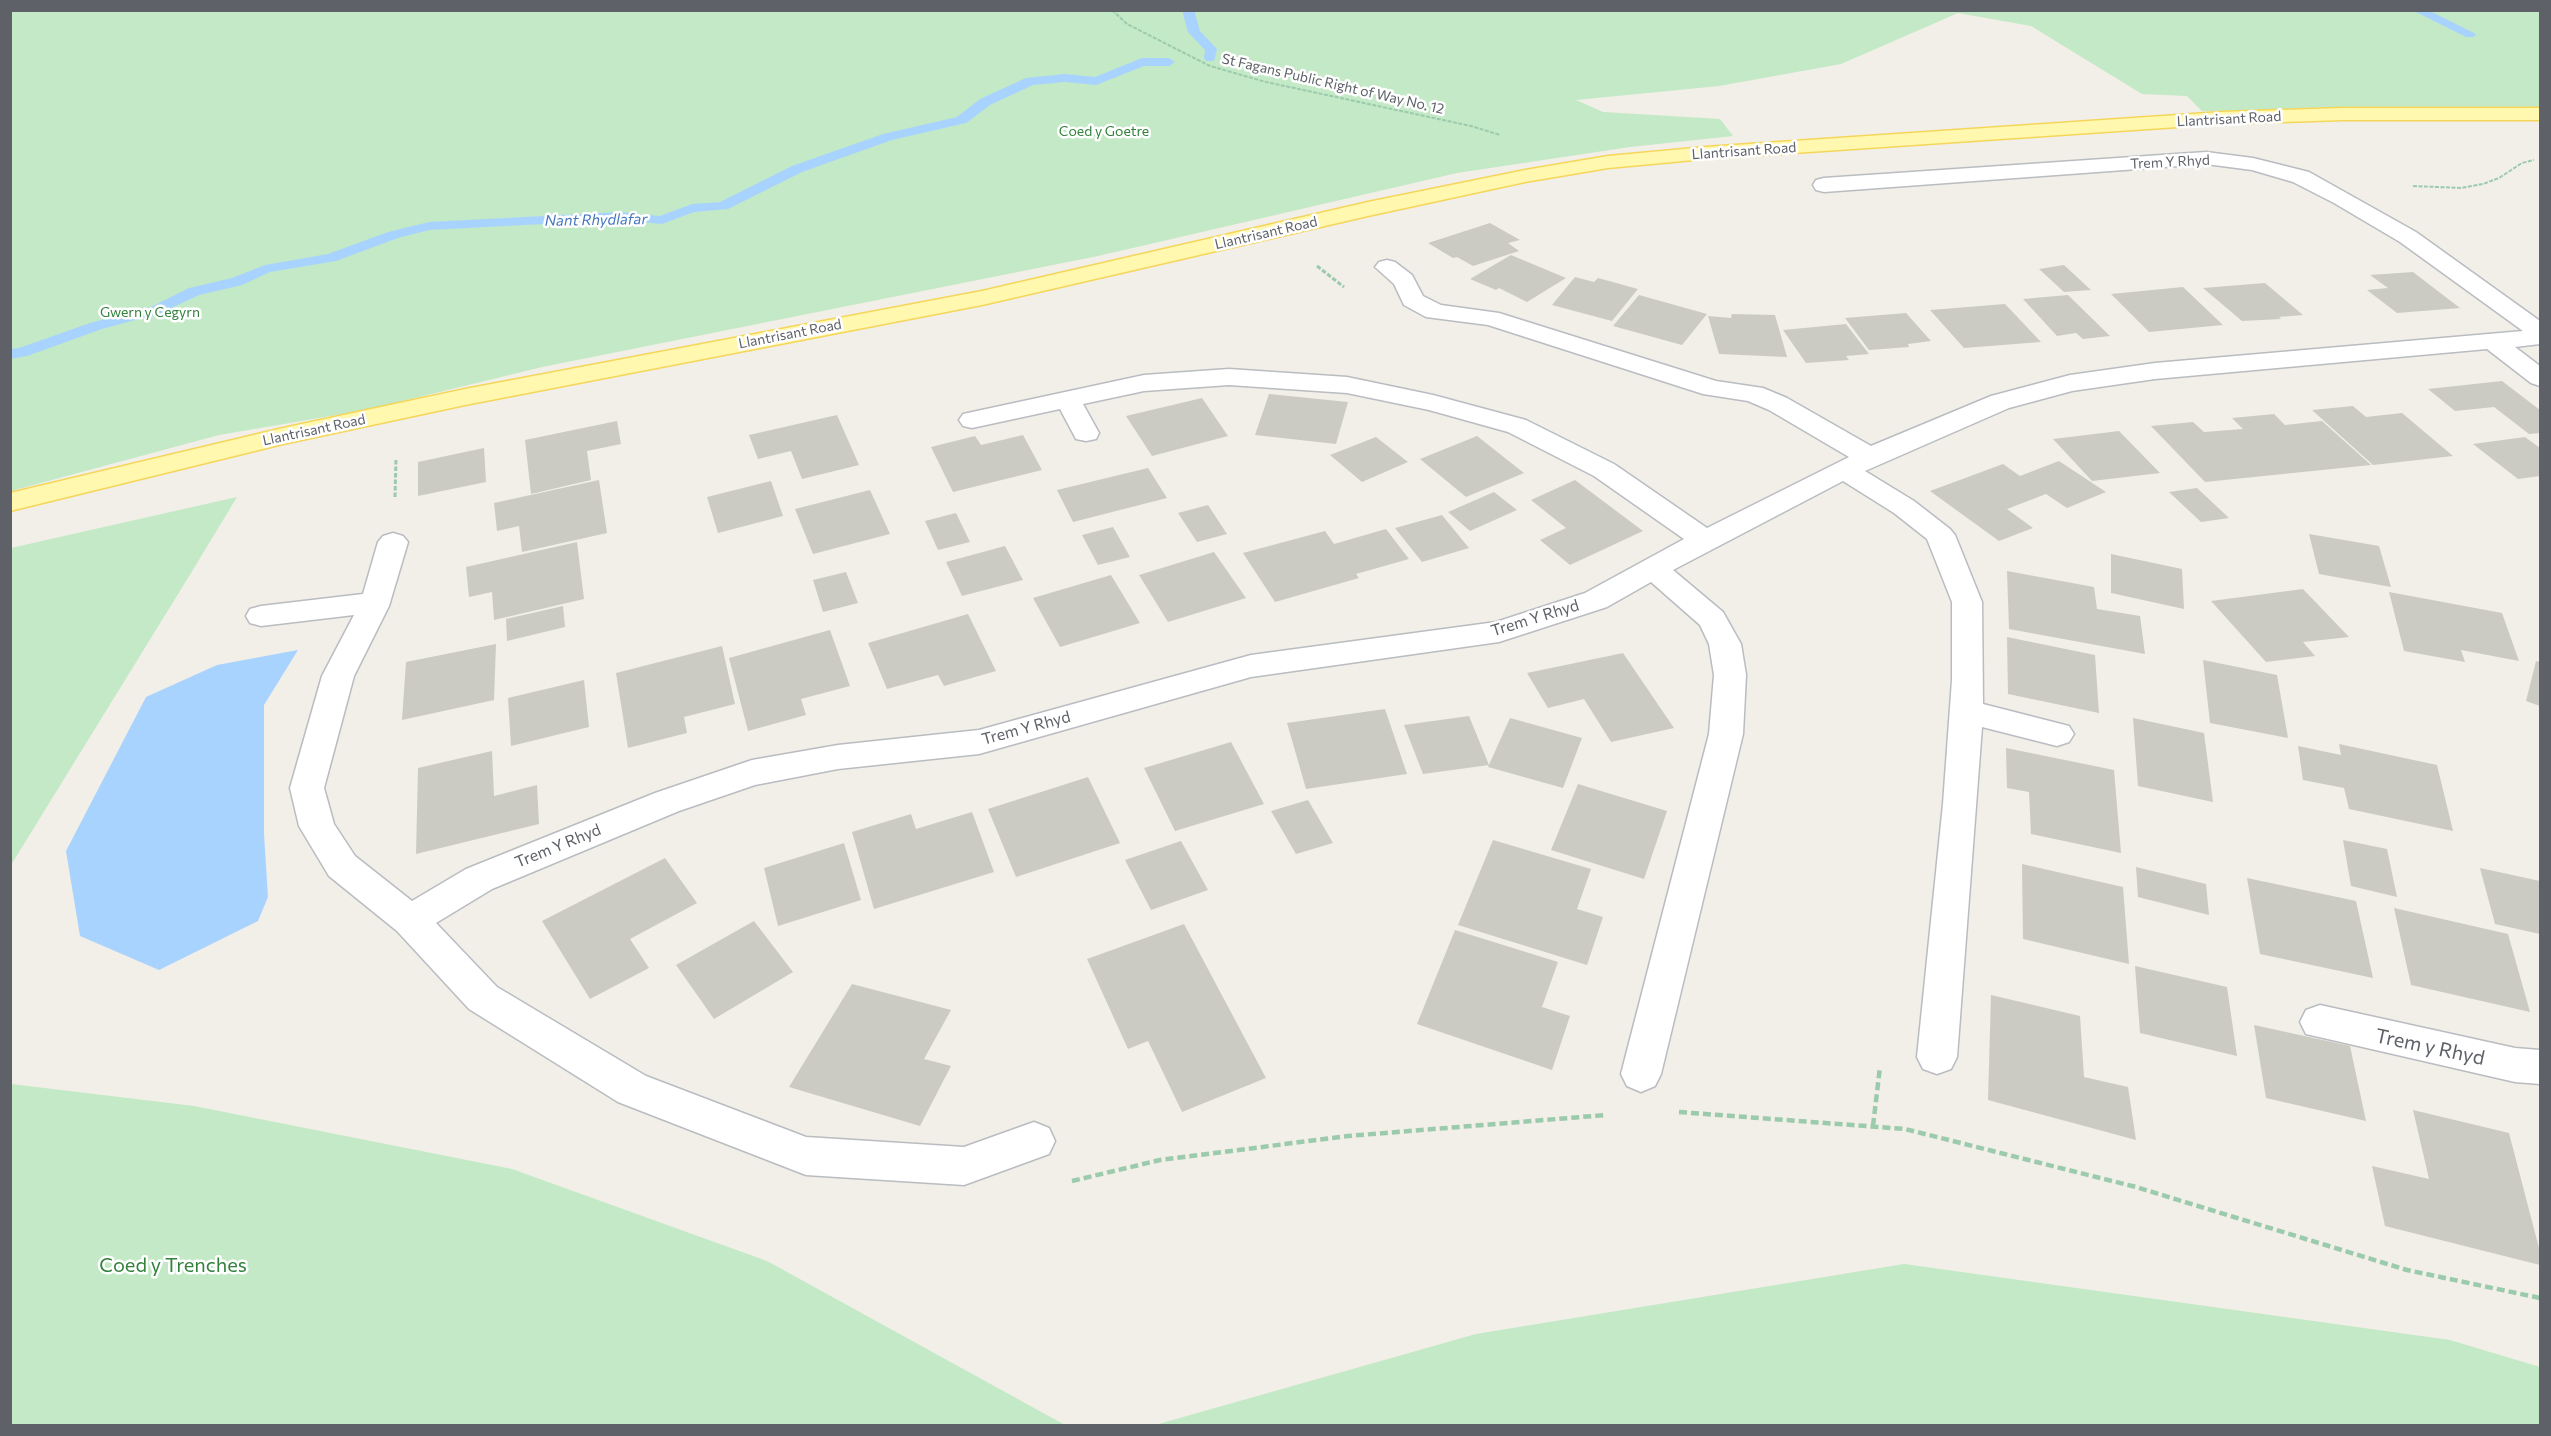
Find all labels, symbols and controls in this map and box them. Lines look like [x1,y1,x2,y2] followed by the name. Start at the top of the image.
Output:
[1220,50,1446,118] street label: St Fagans Public Right of Way No. 12
[2176,108,2282,130] street label: Llantrisant Road
[1059,123,1149,139] park label: Coed y Goetre
[1691,139,1797,163] street label: Llantrisant Road
[2130,152,2210,172] street label: Trem Y Rhyd
[545,210,647,230] water label: Nant Rhydlafar
[1213,213,1319,253] street label: Llantrisant Road
[100,304,200,320] park label: Gwern y Cegyrn
[737,316,843,352] street label: Llantrisant Road
[261,411,367,449] street label: Llantrisant Road
[1489,596,1581,640] street label: Trem Y Rhyd
[980,707,1072,749] street label: Trem Y Rhyd
[512,820,604,872] street label: Trem Y Rhyd
[2373,1024,2487,1070] street label: Trem y Rhyd
[99,1253,247,1277] park label: Coed y Trenches

